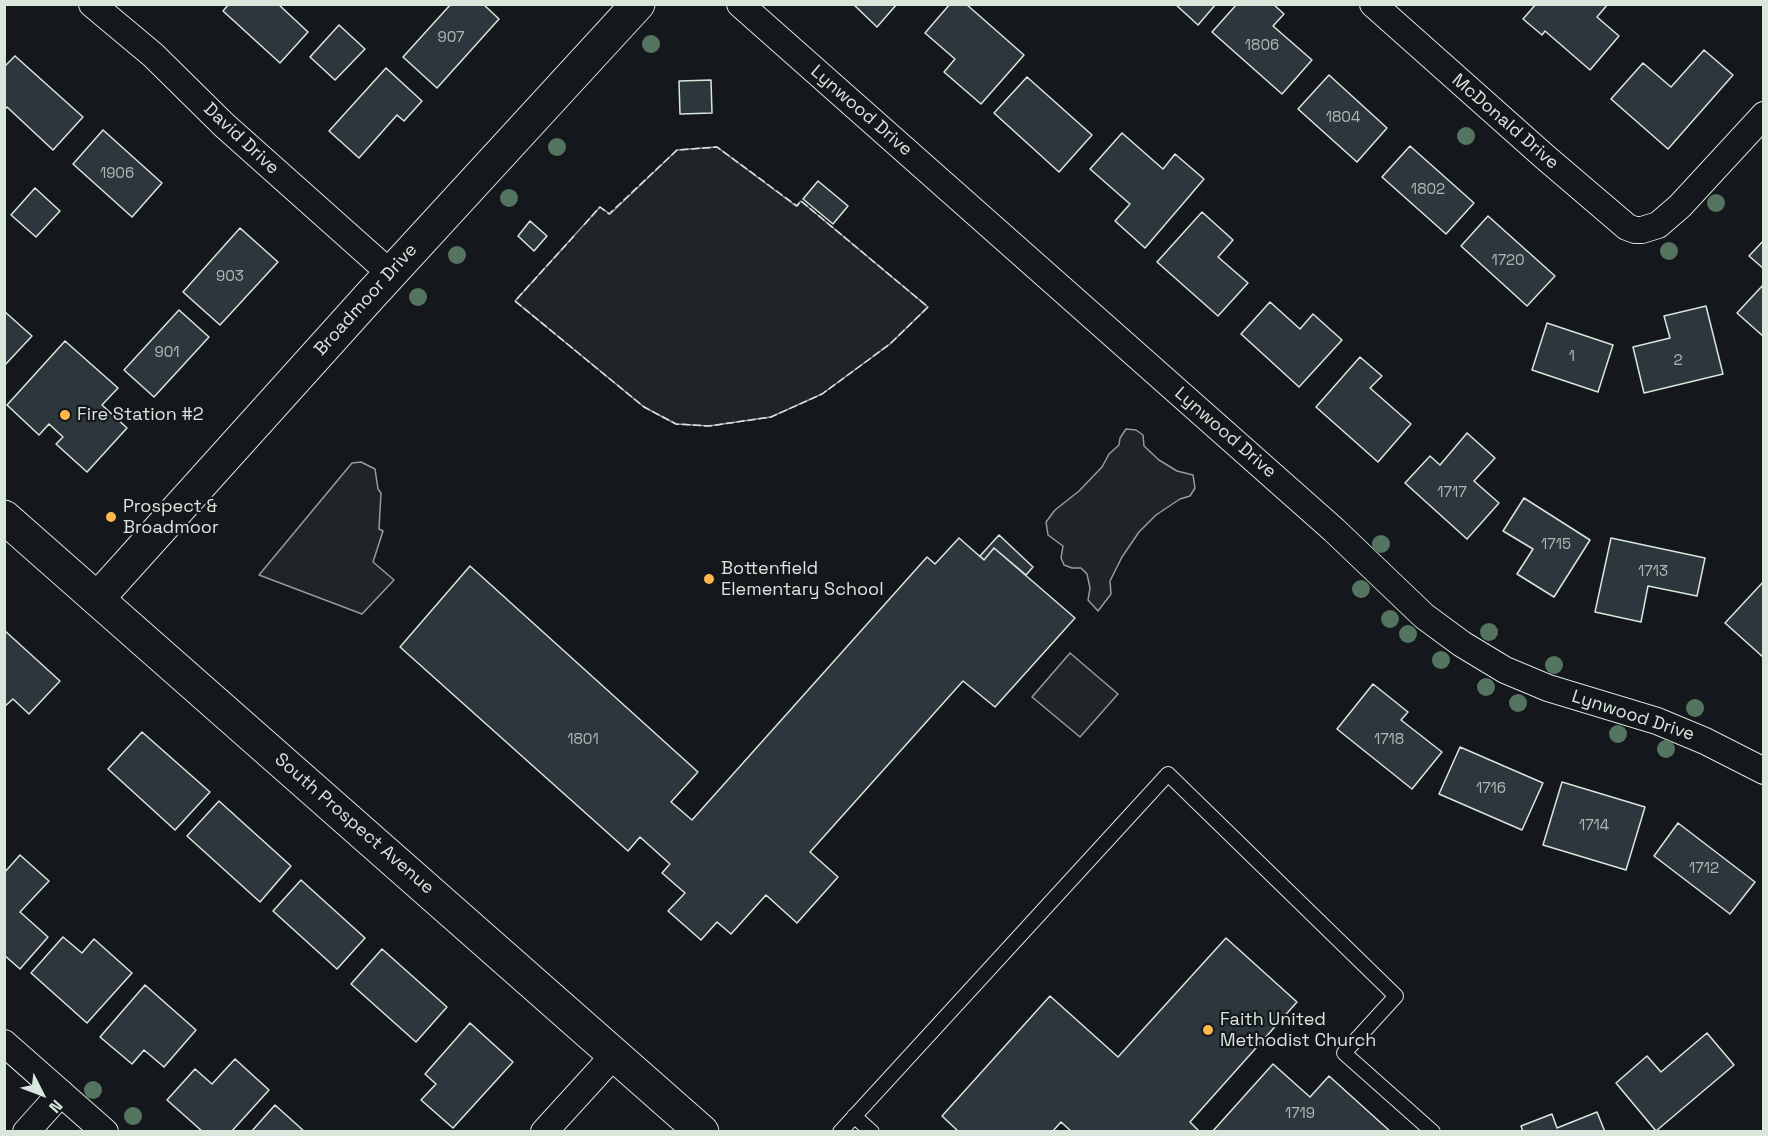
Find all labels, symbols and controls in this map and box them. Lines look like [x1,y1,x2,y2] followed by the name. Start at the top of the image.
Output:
[438,29,464,47] house number: 907
[1245,37,1279,55] house number: 1806
[806,61,916,161] street label: Lynwood Drive
[1447,70,1563,174] street label: McDonald Drive
[199,99,283,179] street label: David Drive
[1326,109,1360,127] house number: 1804
[100,165,134,183] house number: 1906
[1411,181,1445,199] house number: 1802
[310,239,422,361] street label: Broadmoor Drive
[1491,252,1525,270] house number: 1720
[216,268,244,286] house number: 903
[154,344,180,362] house number: 901
[1569,348,1575,366] house number: 1
[1673,352,1683,370] house number: 2
[1170,383,1280,483] street label: Lynwood Drive
[77,404,204,426] place label: Fire Station #2
[58,408,72,422] marker: Fire Station #2
[1437,484,1467,502] house number: 1717
[123,496,219,538] place label: Prospect & Broadmoor
[104,510,118,524] marker: Prospect & Broadmoor
[1541,536,1571,554] house number: 1715
[721,558,884,600] place label: Bottenfield Elementary School
[1638,563,1668,581] house number: 1713
[702,572,716,586] marker: Bottenfield Elementary School
[1569,686,1697,746] street label: Lynwood Drive
[567,731,599,749] house number: 1801
[1374,731,1404,749] house number: 1718
[270,749,438,899] street label: South Prospect Avenue
[1476,780,1506,798] house number: 1716
[1579,817,1609,835] house number: 1714
[1689,860,1719,878] house number: 1712
[1220,1009,1376,1052] place label: Faith United Methodist Church
[1201,1023,1215,1037] marker: Faith United Methodist Church
[12,1064,72,1124] north arrow
[44,1095,67,1117] text: N
[1285,1105,1315,1123] house number: 1719

